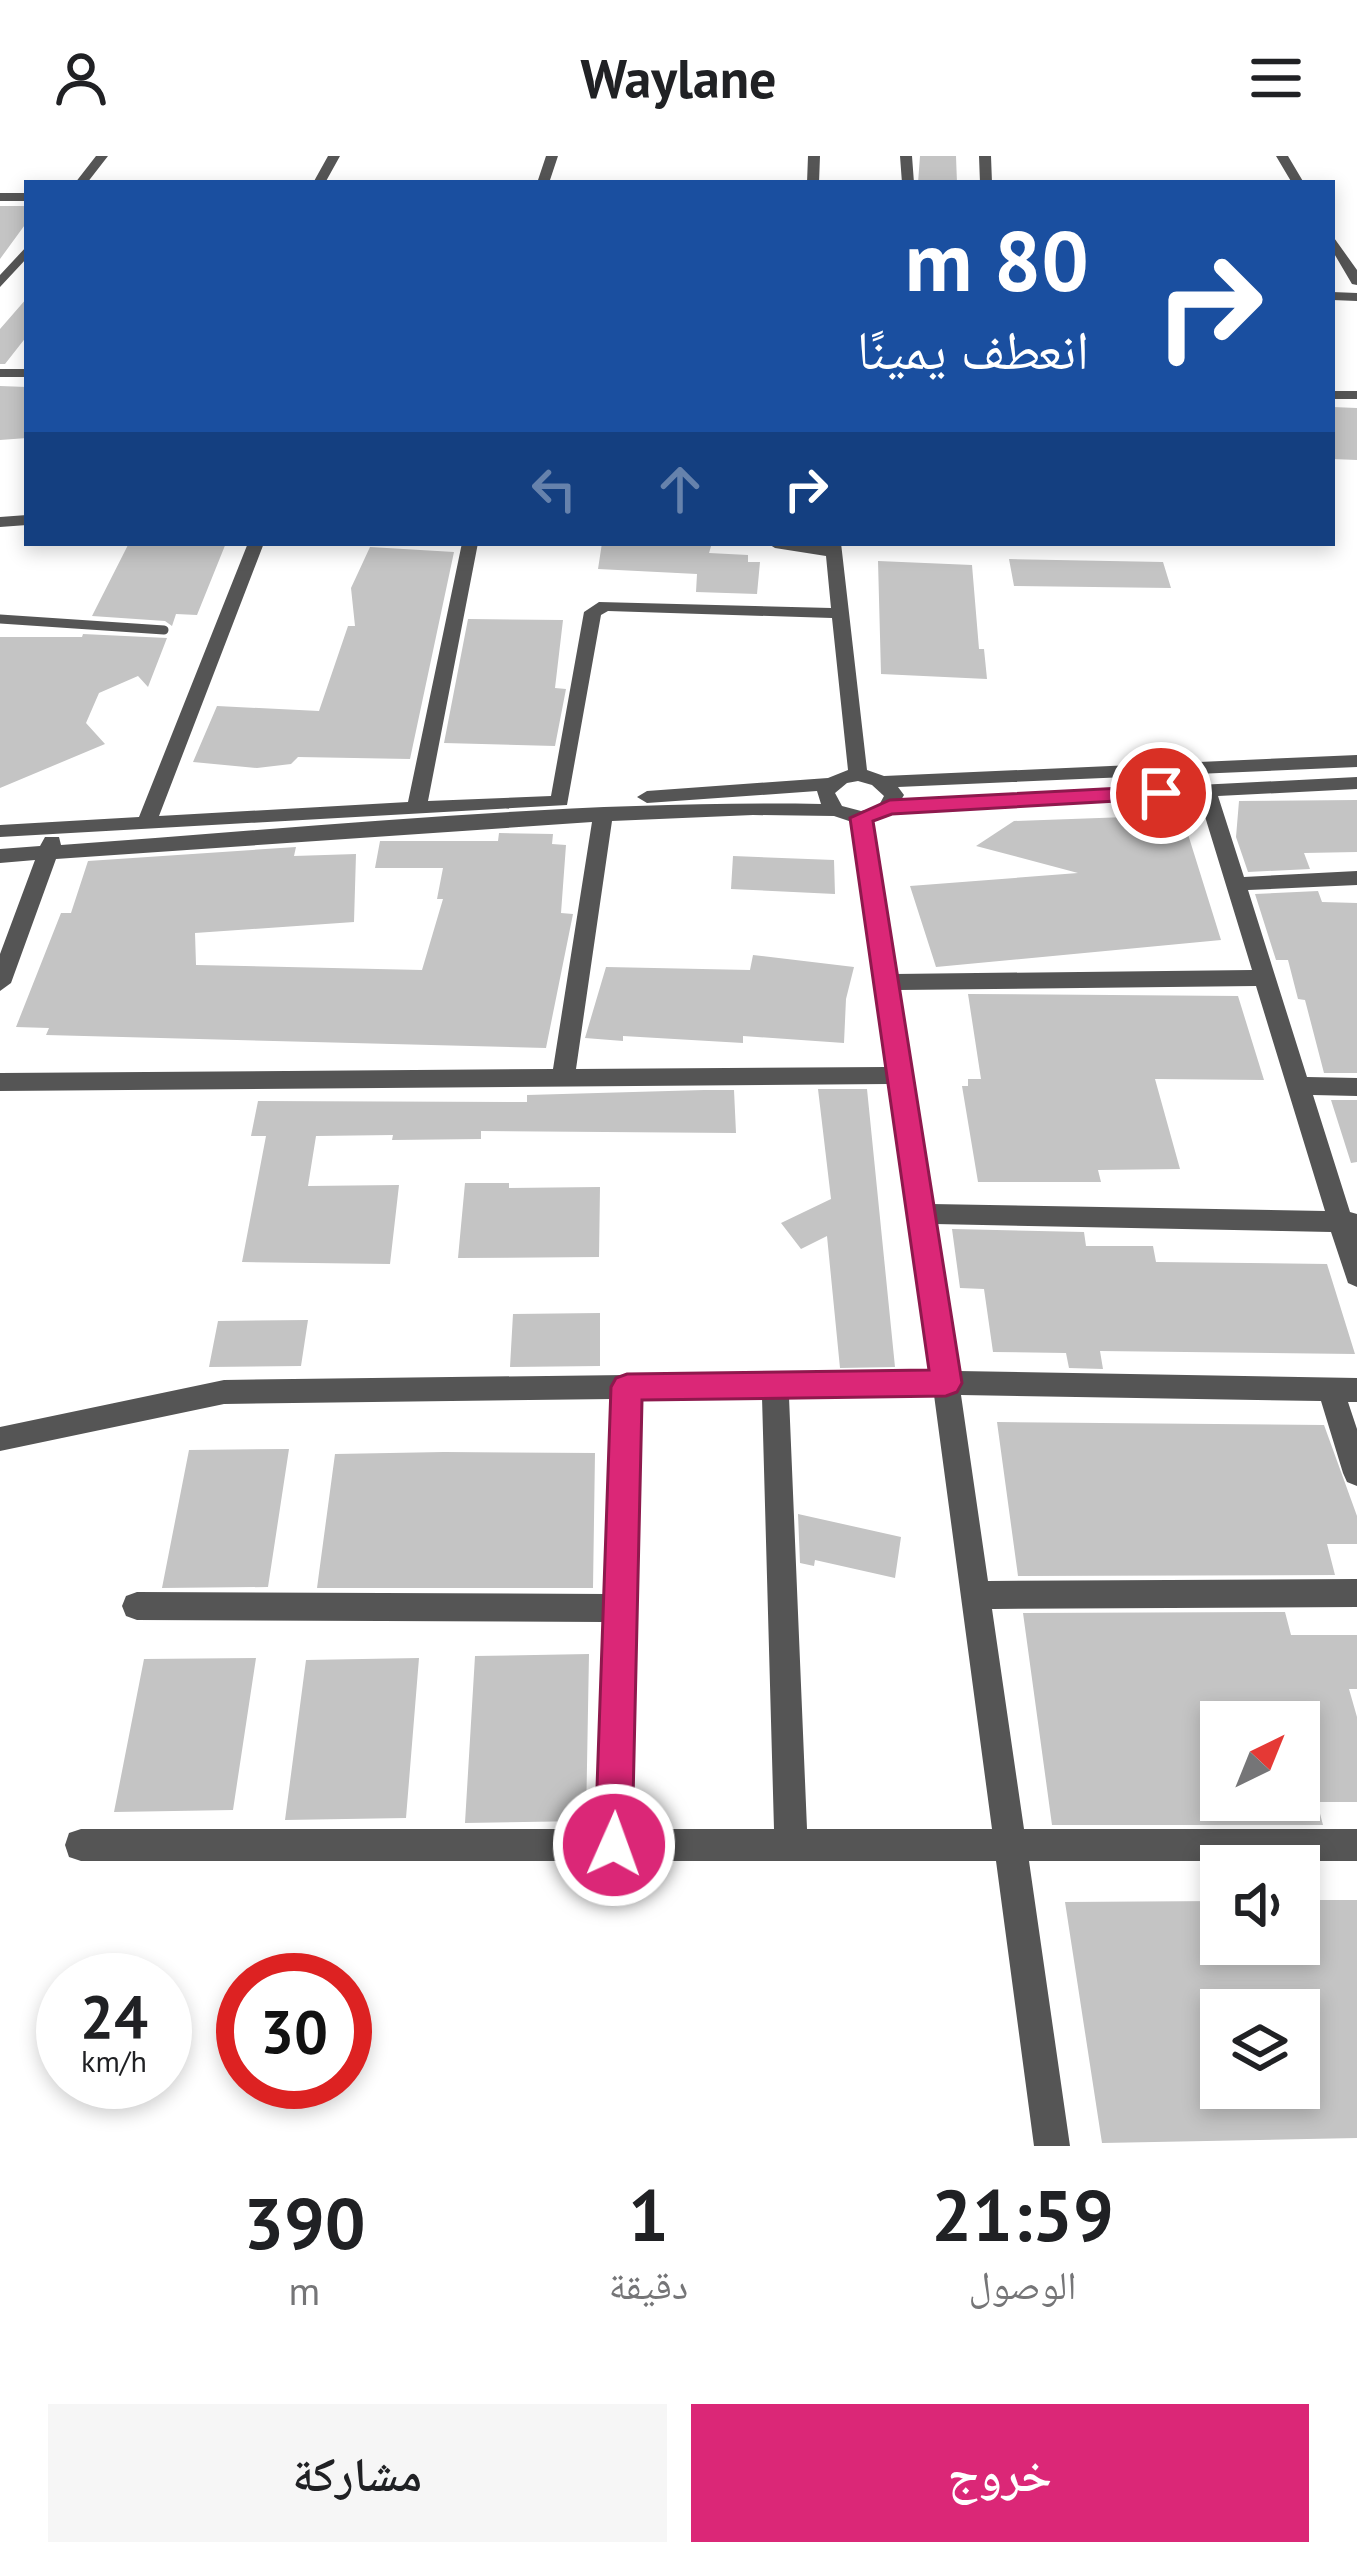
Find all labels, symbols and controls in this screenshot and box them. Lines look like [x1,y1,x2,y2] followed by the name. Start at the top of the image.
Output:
[580,43,777,113] text: Waylane
[48,45,114,111] icon: person
[1243,45,1309,111] icon: menu
[905,205,1089,314] text: 80 m
[1131,228,1287,384] icon: right
[857,314,1089,384] text: انعطف يمينًا
[521,456,587,522] icon: left
[647,456,713,522] icon: ahead
[773,456,839,522] icon: right
[1110,742,1212,844] pin
[1128,760,1194,826] icon: arrive
[1200,1701,1320,1821] north arrow
[1200,1701,1320,2109] map controls
[551,1782,677,1908] position arrow
[1200,1845,1320,1965] button: sound
[216,1953,372,2109] speed limit sign: 30
[80,1977,148,2055] text: 24
[1200,1989,1320,2109] button: layers
[81,2041,147,2080] text: km/h
[628,2168,669,2261] text: 1
[931,2168,1114,2261] text: 21:59
[243,2176,366,2269] text: 390
[609,2259,688,2310] text: دقيقة
[969,2259,1077,2310] text: الوصول
[289,2265,320,2316] text: m
[48,2404,667,2542] button: مشاركة
[691,2404,1309,2542] button: خروج

